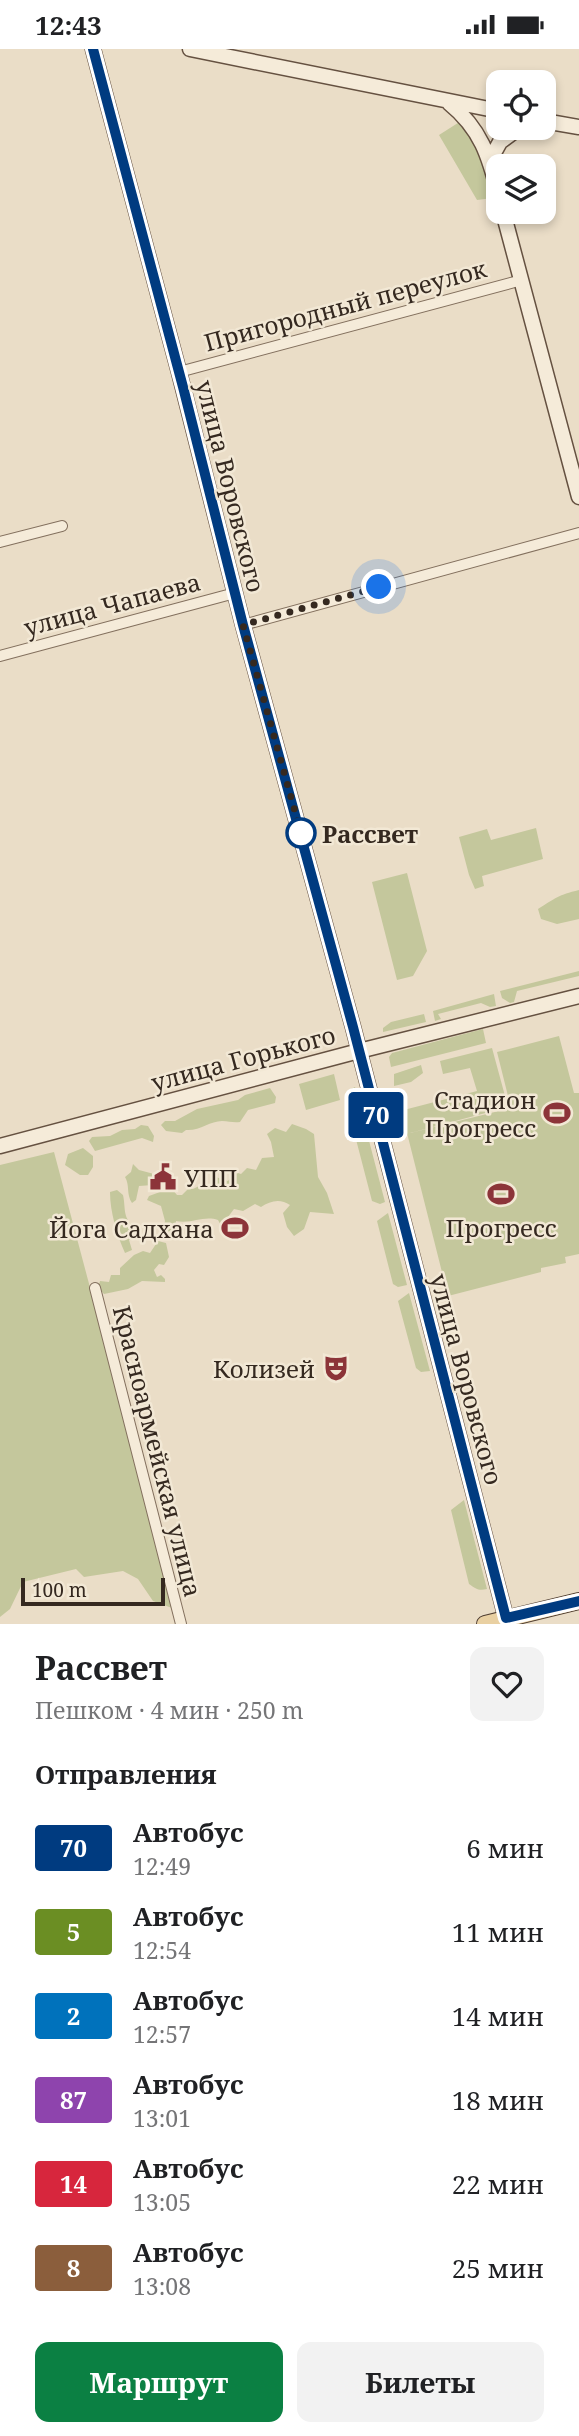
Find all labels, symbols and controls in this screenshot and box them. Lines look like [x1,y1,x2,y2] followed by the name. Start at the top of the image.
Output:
[35,7,102,43] text: 12:43
[486,70,556,224] map controls
[486,70,556,140] button: locate
[486,154,556,224] button: layers
[200,251,491,359] street label: Пригородный переулок
[189,376,273,596] street label: улица Воровского
[20,565,204,643] street label: улица Чапаева
[361,569,396,604] your location
[322,817,418,850] place label: Рассвет
[286,818,316,848] marker: Рассвет
[147,1018,339,1098] street label: улица Горького
[425,1083,536,1144] place label: Стадион Прогресс
[344,1092,408,1138] line badge: 70
[362,1098,390,1131] text: 70
[542,1098,572,1128] sports icon: Стадион Прогресс
[184,1161,237,1194] place label: УПП
[148,1162,178,1192] public building icon: УПП
[486,1179,516,1209] sports icon: Прогресс
[445,1211,557,1244] place label: Прогресс
[49,1212,214,1245] place label: Йога Садхана
[220,1213,250,1243] sports icon: Йога Садхана
[423,1270,511,1488] street label: улица Воровского
[106,1302,210,1600] street label: Красноармейская улица
[213,1352,315,1385] place label: Колизей
[321,1353,351,1383] theatre icon: Колизей
[21,1575,164,1607] scale bar
[32,1577,87,1603] text: 100 m
[35,1645,167,1690] text: Рассвет
[470,1647,544,1721] button: heart
[35,1694,303,1726] text: Пешком · 4 мин · 250 m
[35,1756,217,1792] text: Отправления
[133,1814,243,1850] text: Автобус
[466,1830,544,1866] text: 6 мин
[60,1831,87,1864] text: 70
[133,1850,191,1882] text: 12:49
[133,1898,243,1934] text: Автобус
[452,1914,544,1950] text: 11 мин
[67,1915,80,1948] text: 5
[133,1934,191,1966] text: 12:54
[133,1982,243,2018] text: Автобус
[452,1998,544,2034] text: 14 мин
[67,1999,80,2032] text: 2
[133,2018,191,2050] text: 12:57
[133,2066,243,2102] text: Автобус
[452,2082,544,2118] text: 18 мин
[60,2083,87,2116] text: 87
[133,2102,191,2134] text: 13:01
[133,2150,243,2186] text: Автобус
[452,2166,544,2202] text: 22 мин
[60,2167,87,2200] text: 14
[133,2186,191,2218] text: 13:05
[133,2234,243,2270] text: Автобус
[452,2250,544,2286] text: 25 мин
[67,2251,80,2284] text: 8
[133,2270,191,2302] text: 13:08
[35,2342,283,2422] button: Маршрут
[297,2342,544,2422] button: Билеты

